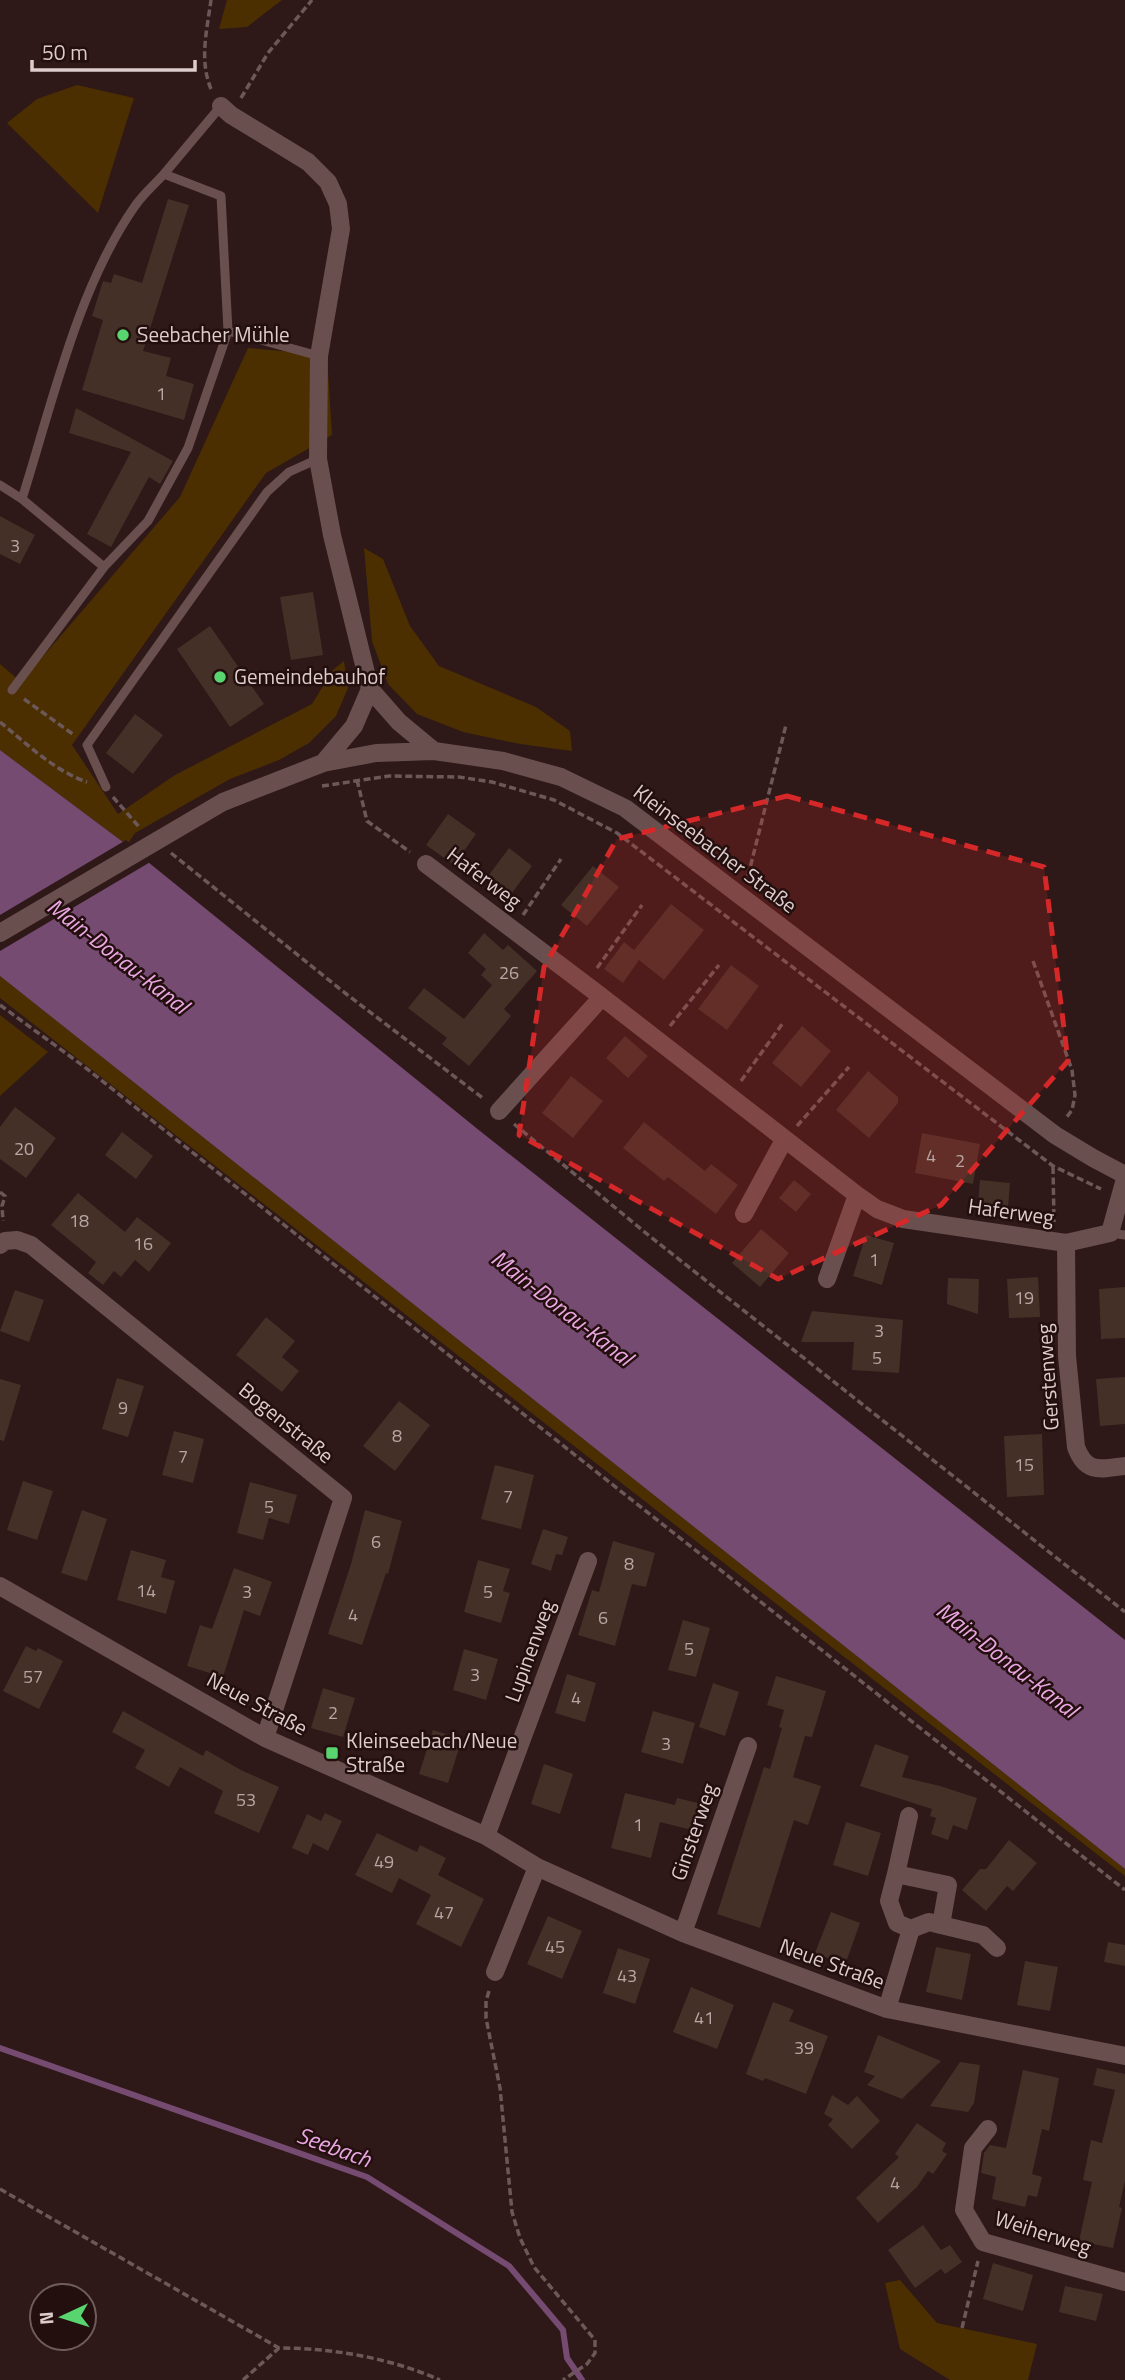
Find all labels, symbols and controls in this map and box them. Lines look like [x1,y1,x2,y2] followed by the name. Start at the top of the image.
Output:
[32,28,194,72] scale bar
[42,36,88,68] text: 50 m
[137,318,290,350] place label: Seebacher Mühle
[115,327,131,343] marker: Seebacher Mühle
[156,380,166,407] house number: 1
[10,532,20,559] house number: 3
[234,660,385,692] place label: Gemeindebauhof
[212,669,228,685] marker: Gemeindebauhof
[627,776,804,920] street label: Kleinseebacher Straße
[440,838,529,916] street label: Haferweg
[40,889,199,1024] water label: Main-Donau-Kanal
[499,959,519,986] house number: 26
[14,1135,34,1162] house number: 20
[926,1142,936,1169] house number: 4
[955,1147,965,1174] house number: 2
[966,1189,1056,1233] street label: Haferweg
[69,1207,89,1234] house number: 18
[133,1230,153,1257] house number: 16
[484,1241,643,1376] water label: Main-Donau-Kanal
[869,1246,879,1273] house number: 1
[1014,1284,1034,1311] house number: 19
[874,1317,884,1344] house number: 3
[1027,1322,1067,1432] street label: Gerstenweg
[872,1344,882,1371] house number: 5
[232,1374,341,1471] street label: Bogenstraße
[118,1394,128,1421] house number: 9
[392,1422,402,1449] house number: 8
[178,1443,188,1470] house number: 7
[1014,1451,1034,1478] house number: 15
[503,1483,513,1510] house number: 7
[264,1493,274,1520] house number: 5
[371,1528,381,1555] house number: 6
[624,1550,634,1577] house number: 8
[136,1577,156,1604] house number: 14
[242,1578,252,1605] house number: 3
[483,1578,493,1605] house number: 5
[929,1593,1088,1728] water label: Main-Donau-Kanal
[496,1595,562,1706] street label: Lupinenweg
[348,1601,358,1628] house number: 4
[598,1604,608,1631] house number: 6
[684,1635,694,1662] house number: 5
[470,1661,480,1688] house number: 3
[23,1663,43,1690] house number: 57
[201,1663,314,1743] street label: Neue Straße
[571,1684,581,1711] house number: 4
[328,1699,338,1726] house number: 2
[346,1724,517,1780] place label: Kleinseebach/Neue Straße
[661,1730,671,1757] house number: 3
[324,1745,340,1761] marker: Kleinseebach/Neue Straße
[661,1778,725,1885] street label: Ginsterweg
[236,1786,256,1813] house number: 53
[633,1811,643,1838] house number: 1
[374,1848,394,1875] house number: 49
[434,1899,454,1926] house number: 47
[775,1929,890,1997] street label: Neue Straße
[545,1933,565,1960] house number: 45
[617,1962,637,1989] house number: 43
[694,2004,714,2031] house number: 41
[794,2034,814,2061] house number: 39
[292,2117,377,2176] water label: Seebach
[890,2169,900,2196] house number: 4
[991,2201,1096,2263] street label: Weiherweg
[28,2282,98,2352] north arrow
[31,2311,60,2326] text: N

